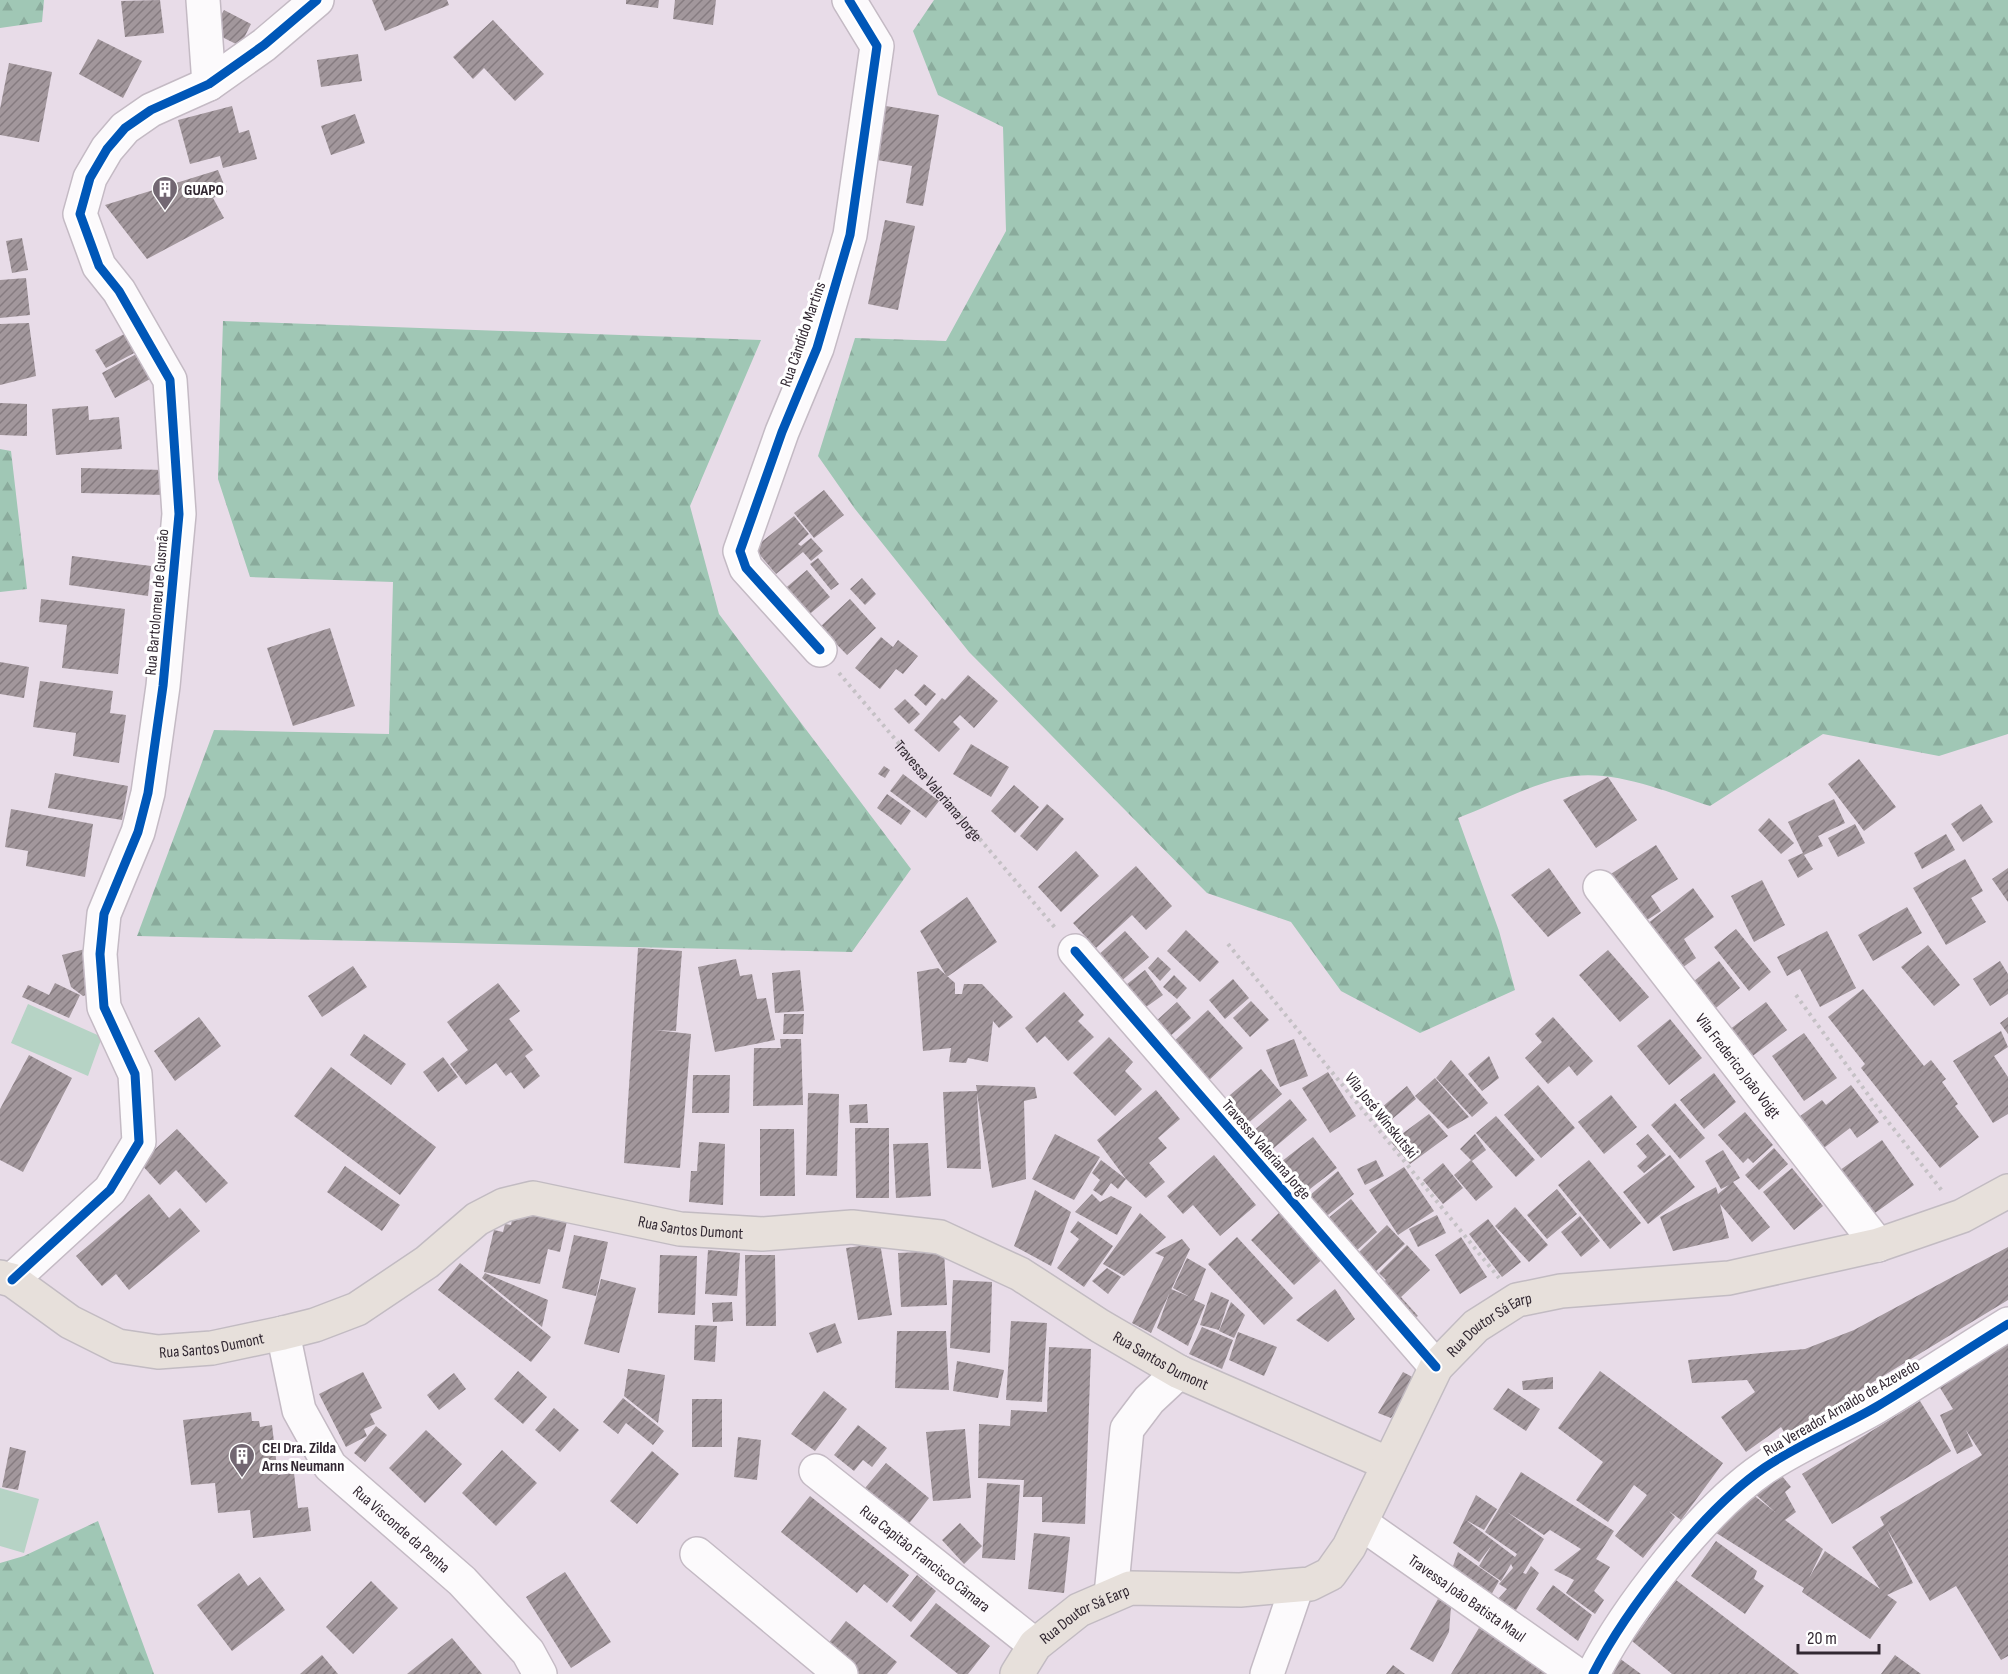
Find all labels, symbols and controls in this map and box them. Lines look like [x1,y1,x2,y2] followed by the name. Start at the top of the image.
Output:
[150,174,180,212] building icon: GUAPO
[184,181,224,200] place label: GUAPO
[777,279,830,389] street label: Rua Cândido Martins
[142,528,173,676] street label: Rua Bartolomeu de Gusmão
[889,737,986,846] street label: Travessa Valeriana Jorge
[1691,1010,1784,1123] street label: Vila Frederico João Voigt
[1340,1069,1421,1163] street label: Vila José Winskutski
[1217,1096,1315,1204] street label: Travessa Valeriana Jorge
[636,1212,744,1244] street label: Rua Santos Dumont
[1443,1289,1534,1361] street label: Rua Doutor Sá Earp
[1109,1328,1211,1395] street label: Rua Santos Dumont
[158,1329,266,1363] street label: Rua Santos Dumont
[1760,1356,1923,1461] street label: Rua Vereador Arnaldo de Azevedo
[261,1439,344,1476] place label: CEI Dra. Zilda Arns Neumann
[227,1441,257,1479] building icon: CEI Dra. Zilda Arns Neumann
[348,1482,453,1577] street label: Rua Visconde da Penha
[856,1502,994,1617] street label: Rua Capitão Francisco Câmara
[1404,1551,1529,1647] street label: Travessa João Batista Maul
[1036,1581,1133,1649] street label: Rua Doutor Sá Earp
[1798,1617,1879,1655] scale bar
[1807,1628,1837,1649] text: 20 m

